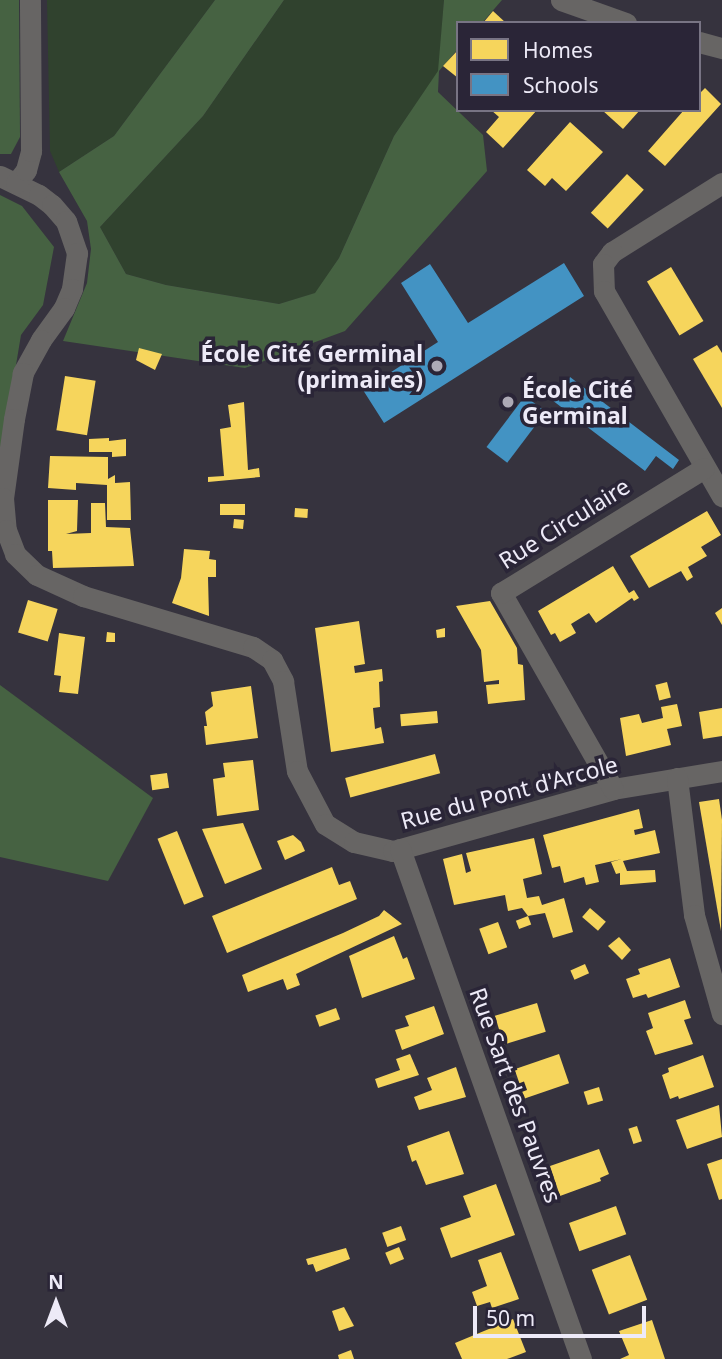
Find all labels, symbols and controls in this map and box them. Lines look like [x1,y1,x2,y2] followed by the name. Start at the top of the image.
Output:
[456,21,701,112] legend
[523,36,593,64] text: Homes
[523,71,598,99] text: Schools
[200,339,423,393] place label: École Cité Germinal (primaires)
[429,358,445,374] marker: École Cité Germinal (primaires)
[522,375,633,429] place label: École Cité Germinal
[500,394,516,410] marker: École Cité Germinal
[494,472,634,574] street label: Rue Circulaire
[398,750,620,834] street label: Rue du Pont d'Arcole
[464,984,568,1206] street label: Rue Sart des Pauvres
[21,1268,91,1338] north arrow
[48,1269,64,1295] text: N
[477,1292,650,1336] scale bar
[486,1304,535,1332] text: 50 m

